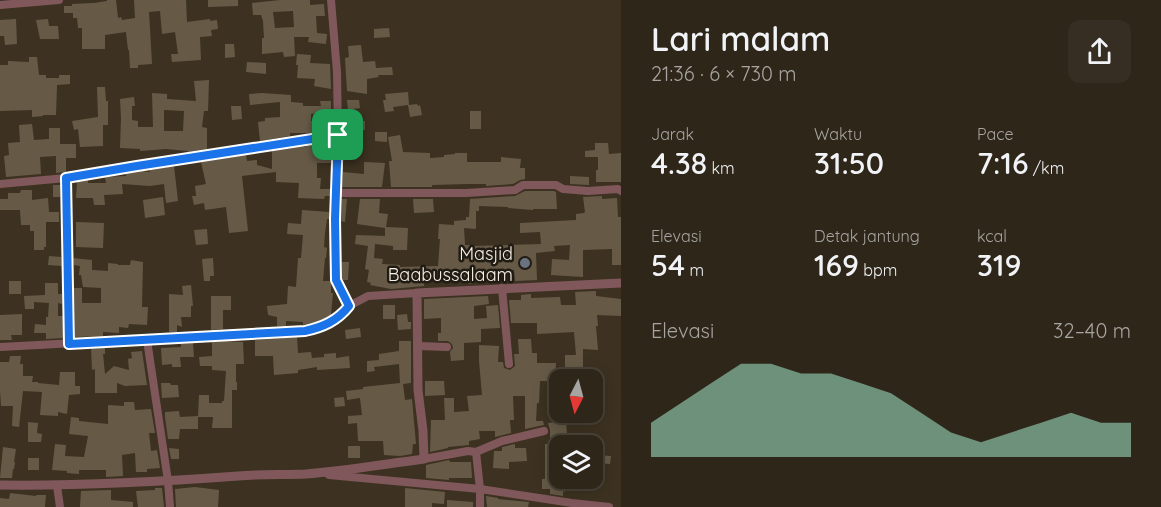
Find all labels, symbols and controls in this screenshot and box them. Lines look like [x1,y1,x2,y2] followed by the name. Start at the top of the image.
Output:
[651,18,830,59] text: Lari malam
[1068,20,1131,83] button: share
[651,61,797,86] text: 21:36 · 6 × 730 m
[312,109,363,160] pin
[321,118,354,151] icon: arrive
[651,124,694,144] text: Jarak
[814,124,862,144] text: Waktu
[977,124,1013,144] text: Pace
[651,144,707,182] text: 4.38
[814,144,884,182] text: 31:50
[977,144,1028,182] text: 7:16
[707,158,735,178] text: km
[1028,158,1064,178] text: /km
[651,226,702,246] text: Elevasi
[814,226,920,246] text: Detak jantung
[977,226,1007,246] text: kcal
[388,242,513,286] place label: Masjid Baabussalaam
[651,246,685,284] text: 54
[814,246,859,284] text: 169
[977,246,1021,284] text: 319
[518,256,532,270] marker: Masjid Baabussalaam
[685,260,704,280] text: m
[859,260,897,280] text: bpm
[651,318,714,343] text: Elevasi
[1053,318,1131,343] text: 32–40 m
[549,369,603,423] north arrow
[549,369,603,489] map controls
[549,435,603,489] button: layers

